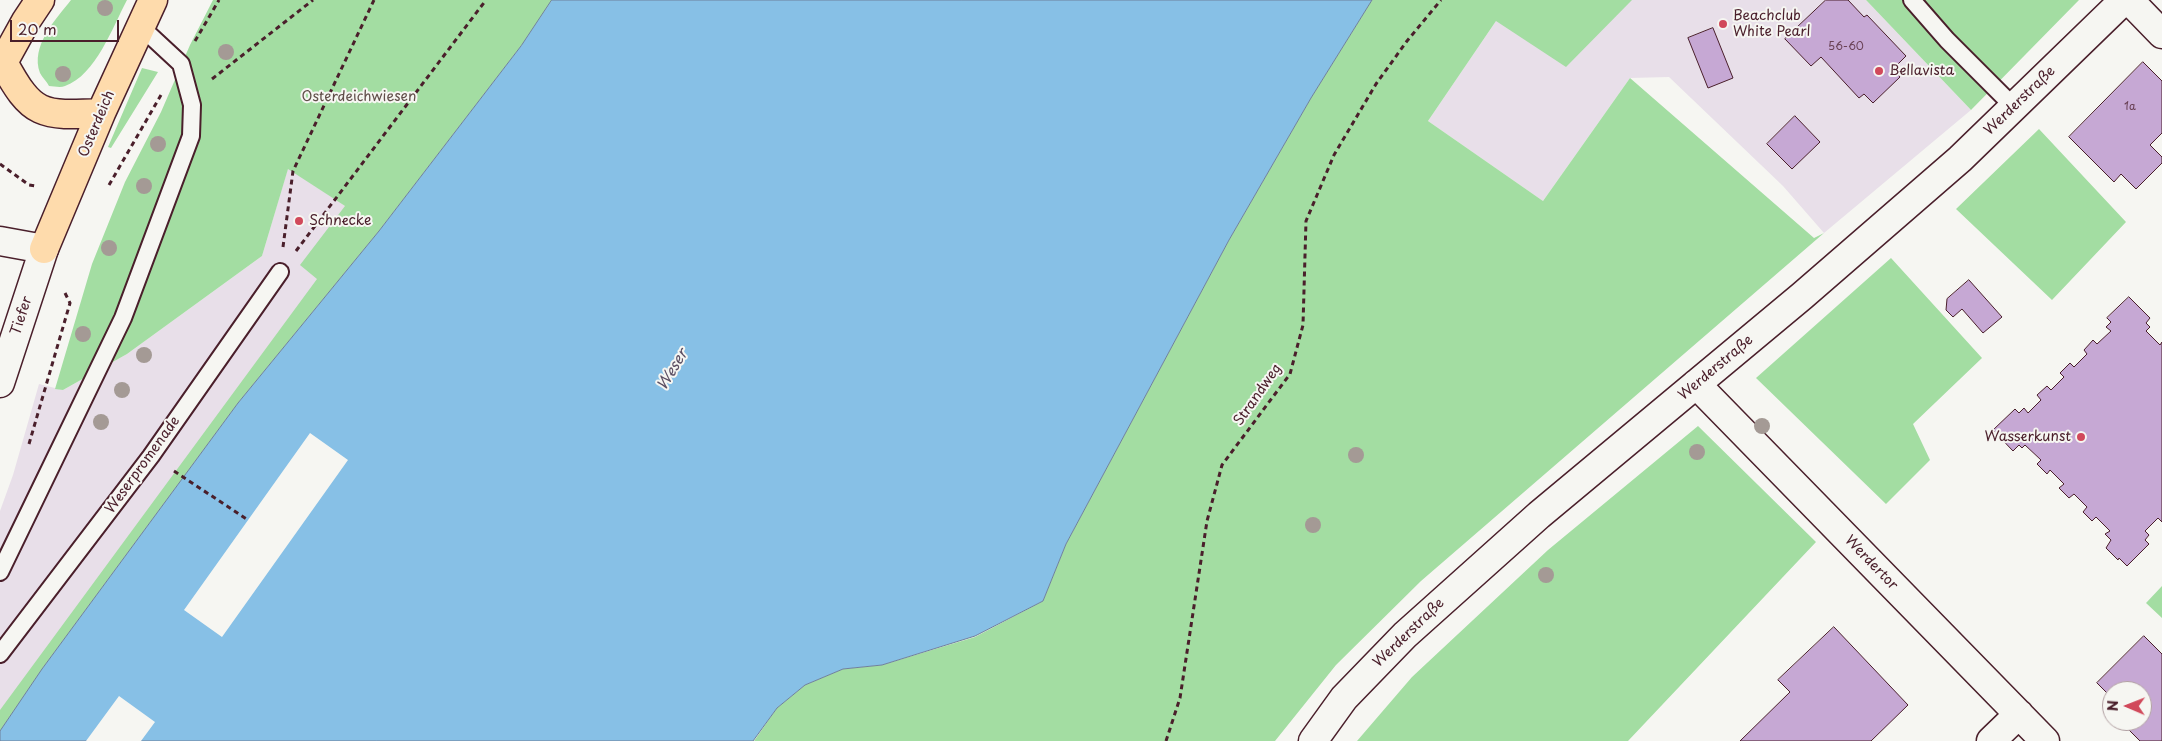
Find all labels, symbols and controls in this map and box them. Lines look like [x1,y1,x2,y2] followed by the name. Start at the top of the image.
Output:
[1733,8,1811,40] place label: Beachclub White Pearl
[12,10,121,42] scale bar
[18,17,57,40] text: 20 m
[1717,18,1729,30] marker: Beachclub White Pearl
[1828,40,1864,54] house number: 56-60
[1889,63,1954,79] place label: Bellavista
[1981,63,2059,139] street label: Werderstraße
[1873,65,1885,77] marker: Bellavista
[75,88,119,160] street label: Osterdeich
[302,89,416,105] park label: Osterdeichwiesen
[2124,100,2136,114] house number: 1a
[309,213,371,229] place label: Schnecke
[293,215,305,227] marker: Schnecke
[8,294,36,338] street label: Tiefer
[1675,332,1757,404] street label: Werderstraße
[654,346,692,394] water label: Weser
[1231,361,1285,429] street label: Strandweg
[102,413,184,517] street label: Weserpromenade
[1985,429,2071,445] place label: Wasserkunst
[2075,431,2087,443] marker: Wasserkunst
[1841,532,1901,594] street label: Werdertor
[1370,595,1448,671] street label: Werderstraße
[2102,681,2152,731] north arrow
[2102,700,2123,711] text: N

